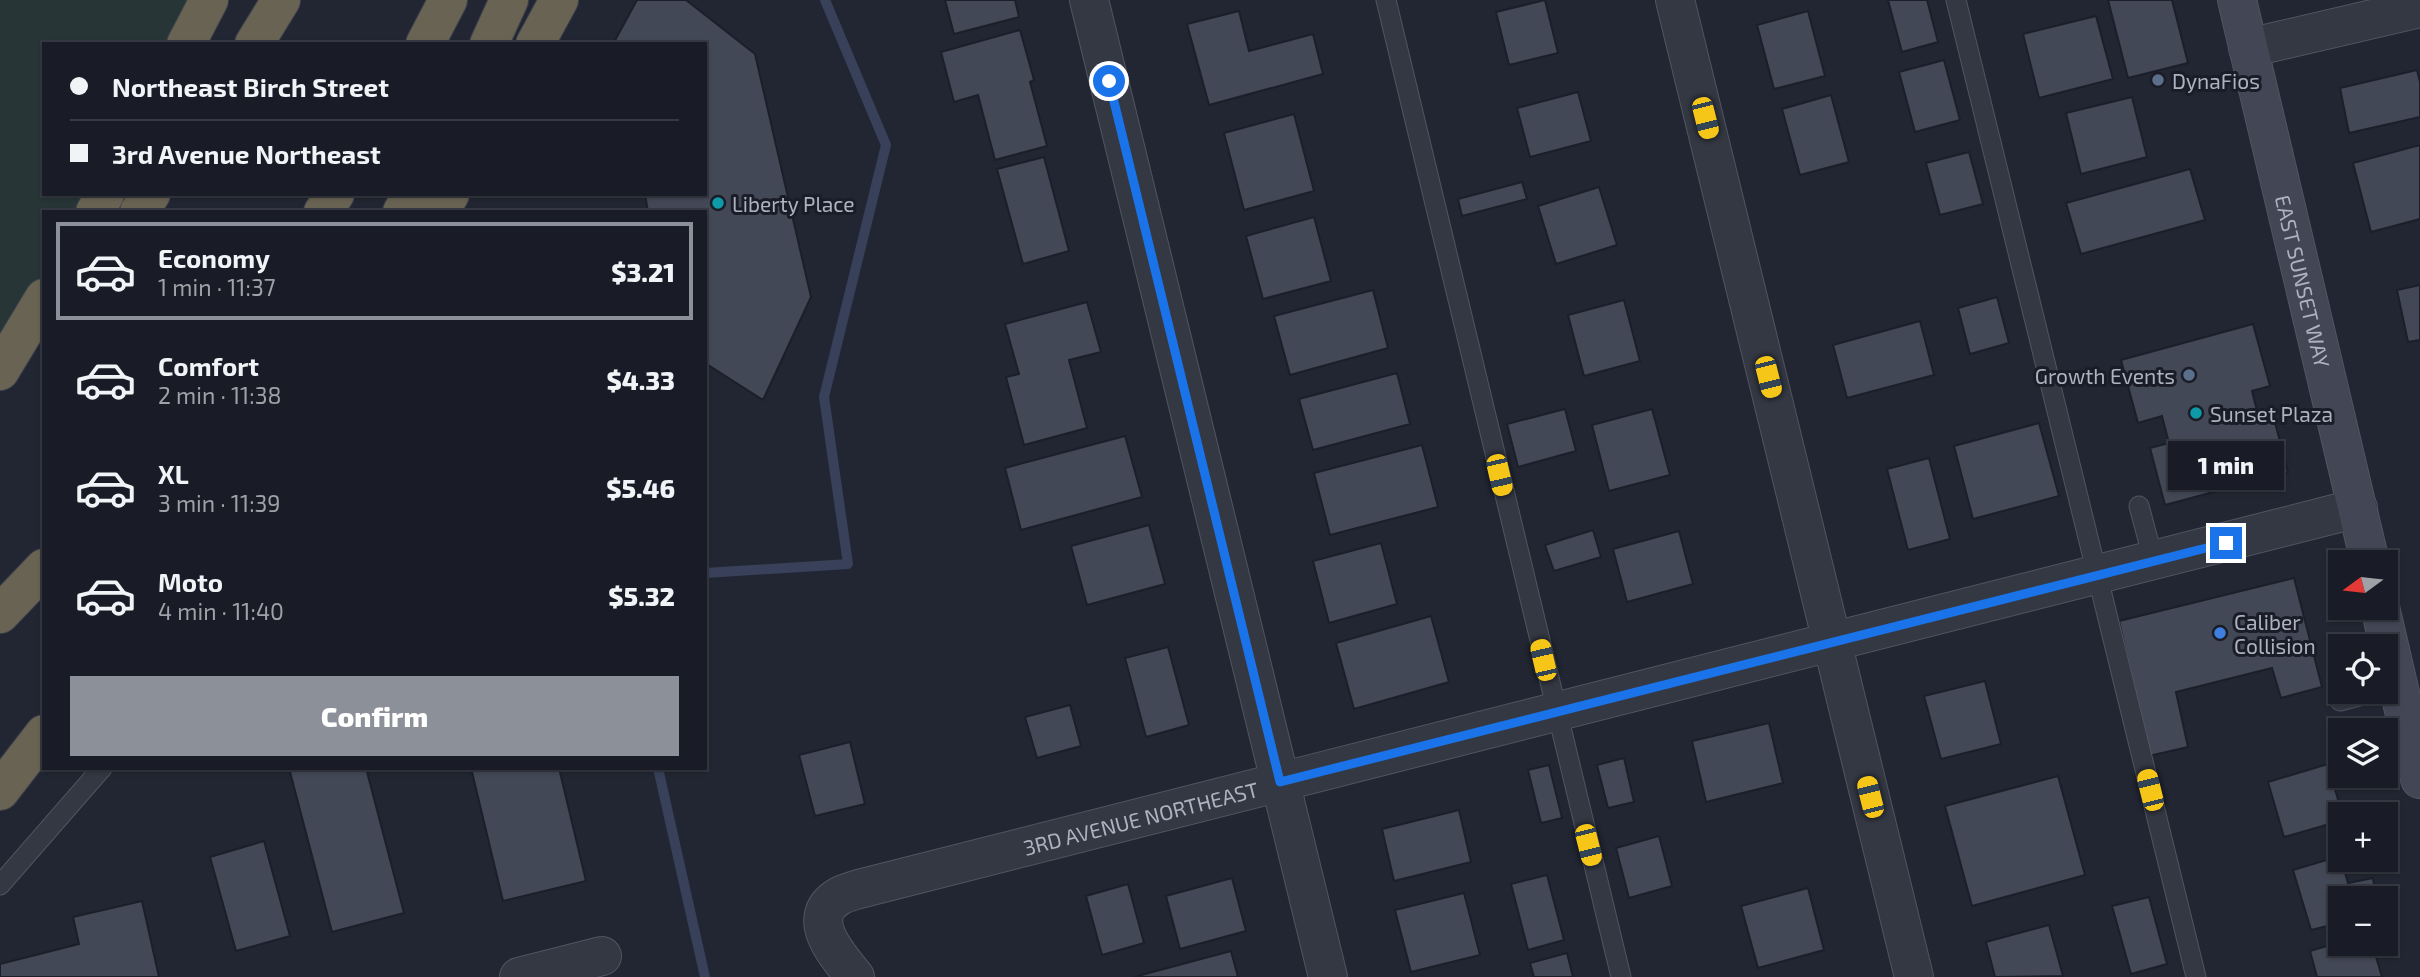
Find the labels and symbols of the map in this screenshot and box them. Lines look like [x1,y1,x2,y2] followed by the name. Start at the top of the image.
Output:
[1093,65,1125,97] route start
[2172,68,2260,93] place label: DynaFios
[2150,72,2166,88] marker: DynaFios
[1690,95,1721,141] car
[732,191,855,216] place label: Liberty Place
[2271,192,2336,370] street label: EAST SUNSET WAY
[710,195,726,211] marker: Liberty Place
[1753,354,1784,400] car
[2035,363,2175,388] place label: Growth Events
[2181,367,2197,383] marker: Growth Events
[2210,401,2333,426] place label: Sunset Plaza
[2188,405,2204,421] marker: Sunset Plaza
[2168,442,2284,490] callout: 1 min
[1485,452,1514,498] car
[2210,527,2242,559] route end
[2328,550,2398,620] north arrow
[2234,609,2316,658] place label: Caliber Collision
[2212,625,2228,641] marker: Caliber Collision
[1529,637,1558,683] car
[2135,767,2166,813] car
[1855,774,1886,820] car
[1020,776,1261,859] street label: 3RD AVENUE NORTHEAST
[1573,822,1604,868] car

